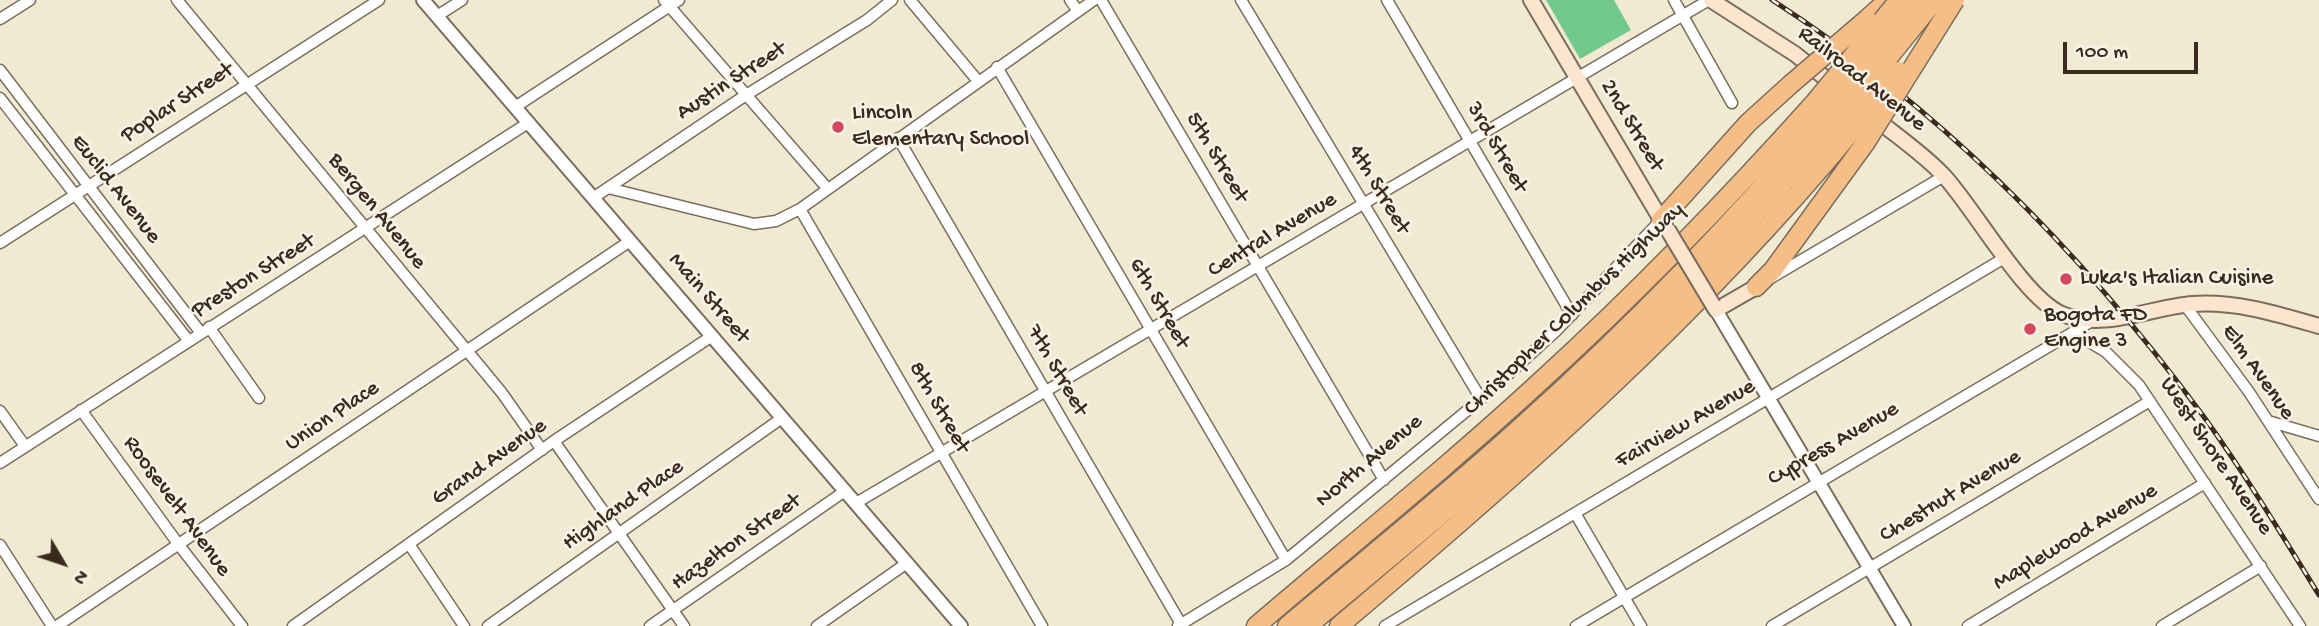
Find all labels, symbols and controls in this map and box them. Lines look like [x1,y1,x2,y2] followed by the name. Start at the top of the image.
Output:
[1791,21,1931,139] street label: Railroad Avenue
[2067,28,2202,72] scale bar
[672,36,792,128] street label: Austin Street
[2076,41,2128,66] text: 100 m
[117,57,239,151] street label: Poplar Street
[1593,75,1669,177] street label: 2nd Street
[1459,98,1533,198] street label: 3rd Street
[852,100,1029,154] place label: Lincoln Elementary School
[1178,108,1254,208] street label: 5th Street
[830,119,846,135] marker: Lincoln Elementary School
[64,130,166,250] street label: Euclid Avenue
[1341,140,1415,240] street label: 4th Street
[321,148,431,276] street label: Bergen Avenue
[1204,187,1342,285] street label: Central Avenue
[1459,197,1691,423] street label: Christopher Columbus Highway
[187,228,321,326] street label: Preston Street
[661,248,755,350] street label: Main Street
[1121,254,1195,354] street label: 6th Street
[2080,265,2273,293] place label: Luka's Italian Cuisine
[2058,271,2074,287] marker: Luka's Italian Cuisine
[2044,302,2147,356] place label: Bogota FD Engine 3
[2214,320,2300,426] street label: Elm Avenue
[1019,321,1093,421] street label: 7th Street
[2022,321,2038,337] marker: Bogota FD Engine 3
[901,357,975,459] street label: 8th Street
[2152,373,2278,541] street label: West Shore Avenue
[1611,374,1761,476] street label: Fairview Avenue
[281,375,385,459] street label: Union Place
[1764,396,1904,494] street label: Cypress Avenue
[1311,409,1429,515] street label: North Avenue
[427,413,553,513] street label: Grand Avenue
[116,431,236,583] street label: Roosevelt Avenue
[1875,444,2027,550] street label: Chestnut Avenue
[558,454,690,558] street label: Highland Place
[1989,478,2163,598] street label: Maplewood Avenue
[667,488,807,598] street label: Hazelton Street
[28,528,98,598] north arrow
[67,564,93,589] text: N

